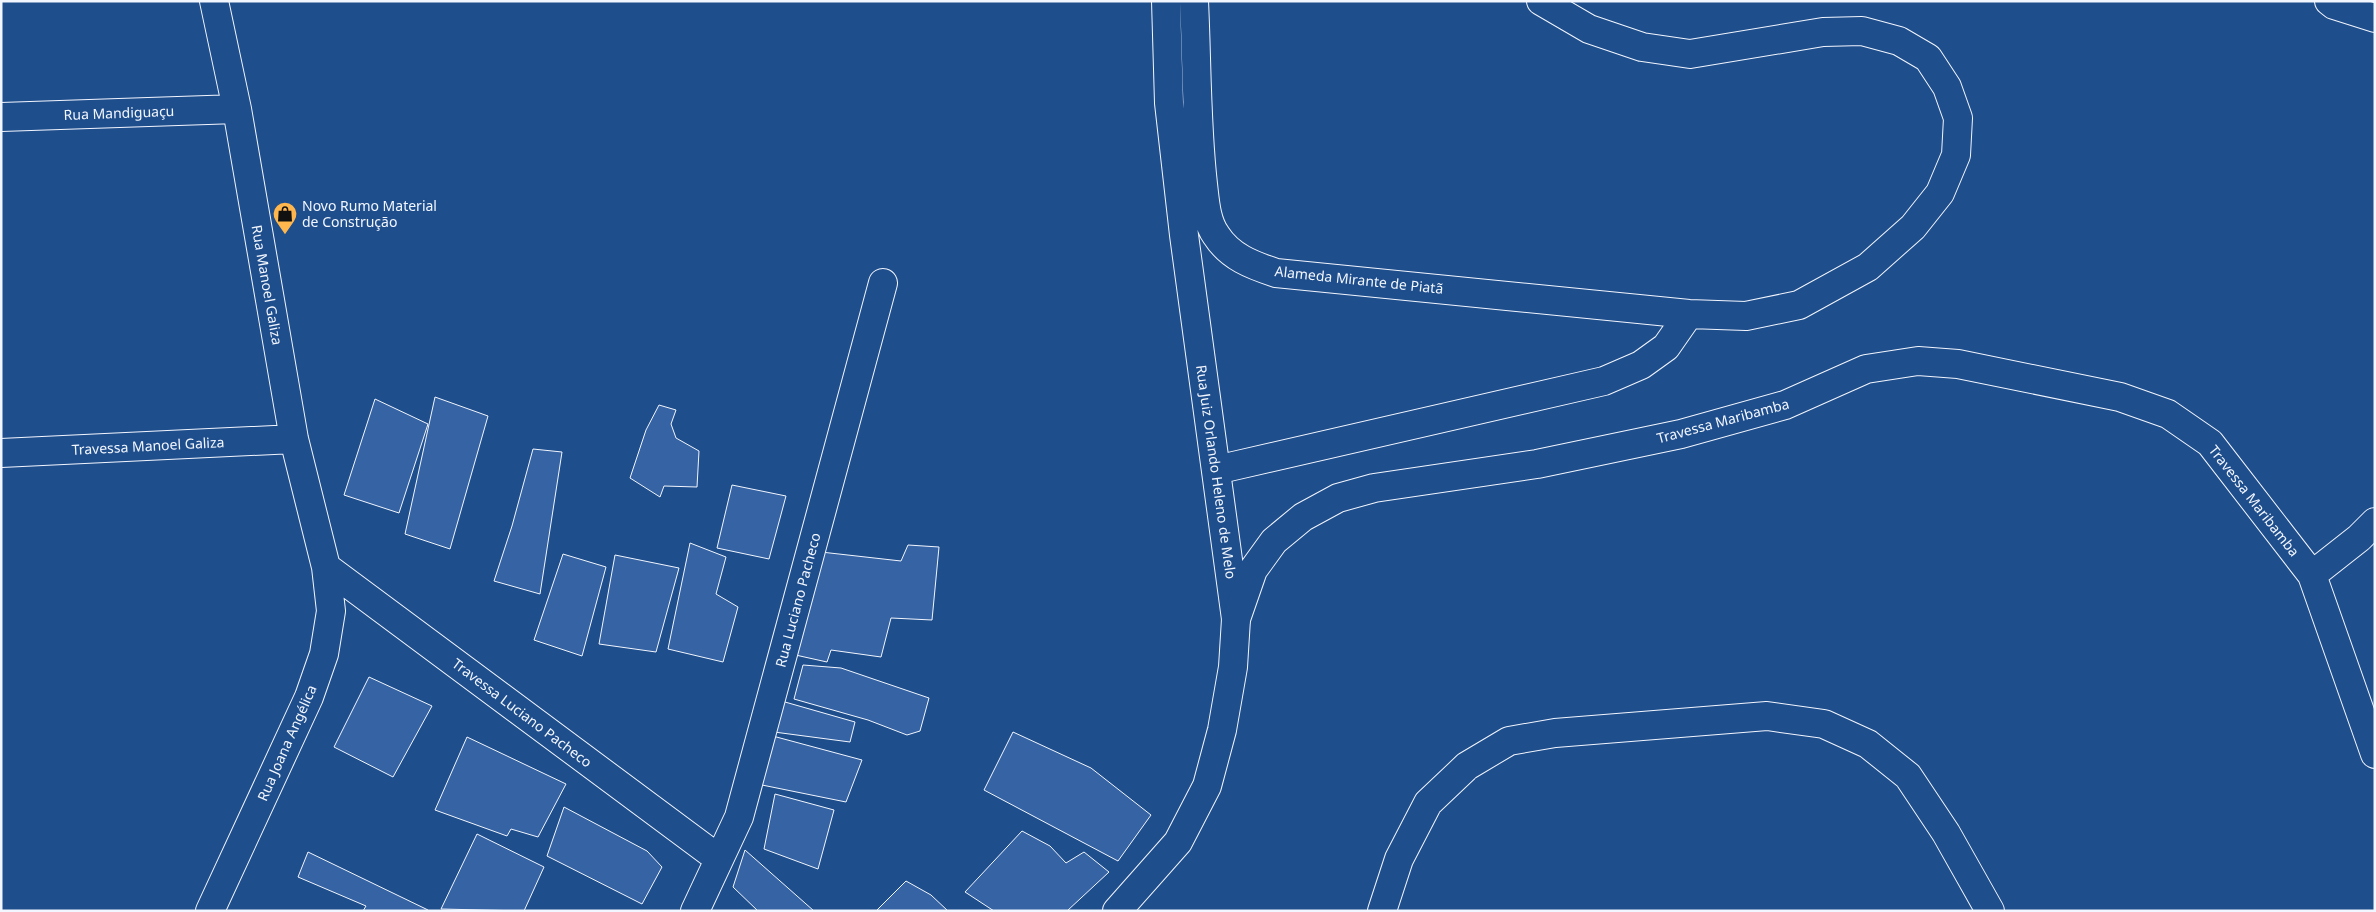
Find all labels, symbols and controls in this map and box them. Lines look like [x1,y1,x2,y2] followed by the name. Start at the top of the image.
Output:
[63,101,175,124] street label: Rua Mandiguaçu
[302,196,437,231] place label: Novo Rumo Material de Construção
[272,201,298,235] shop icon: Novo Rumo Material de Construção
[248,223,287,346] street label: Rua Manoel Galiza
[1274,261,1444,298] street label: Alameda Mirante de Piatã
[1192,364,1241,580] street label: Rua Juiz Orlando Heleno de Melo
[1655,394,1791,447] street label: Travessa Maribamba
[71,432,225,459] street label: Travessa Manoel Galiza
[2205,441,2304,560] street label: Travessa Maribamba
[770,530,825,669] street label: Rua Luciano Pacheco
[449,654,596,771] street label: Travessa Luciano Pacheco
[252,682,321,804] street label: Rua Joana Angélica

